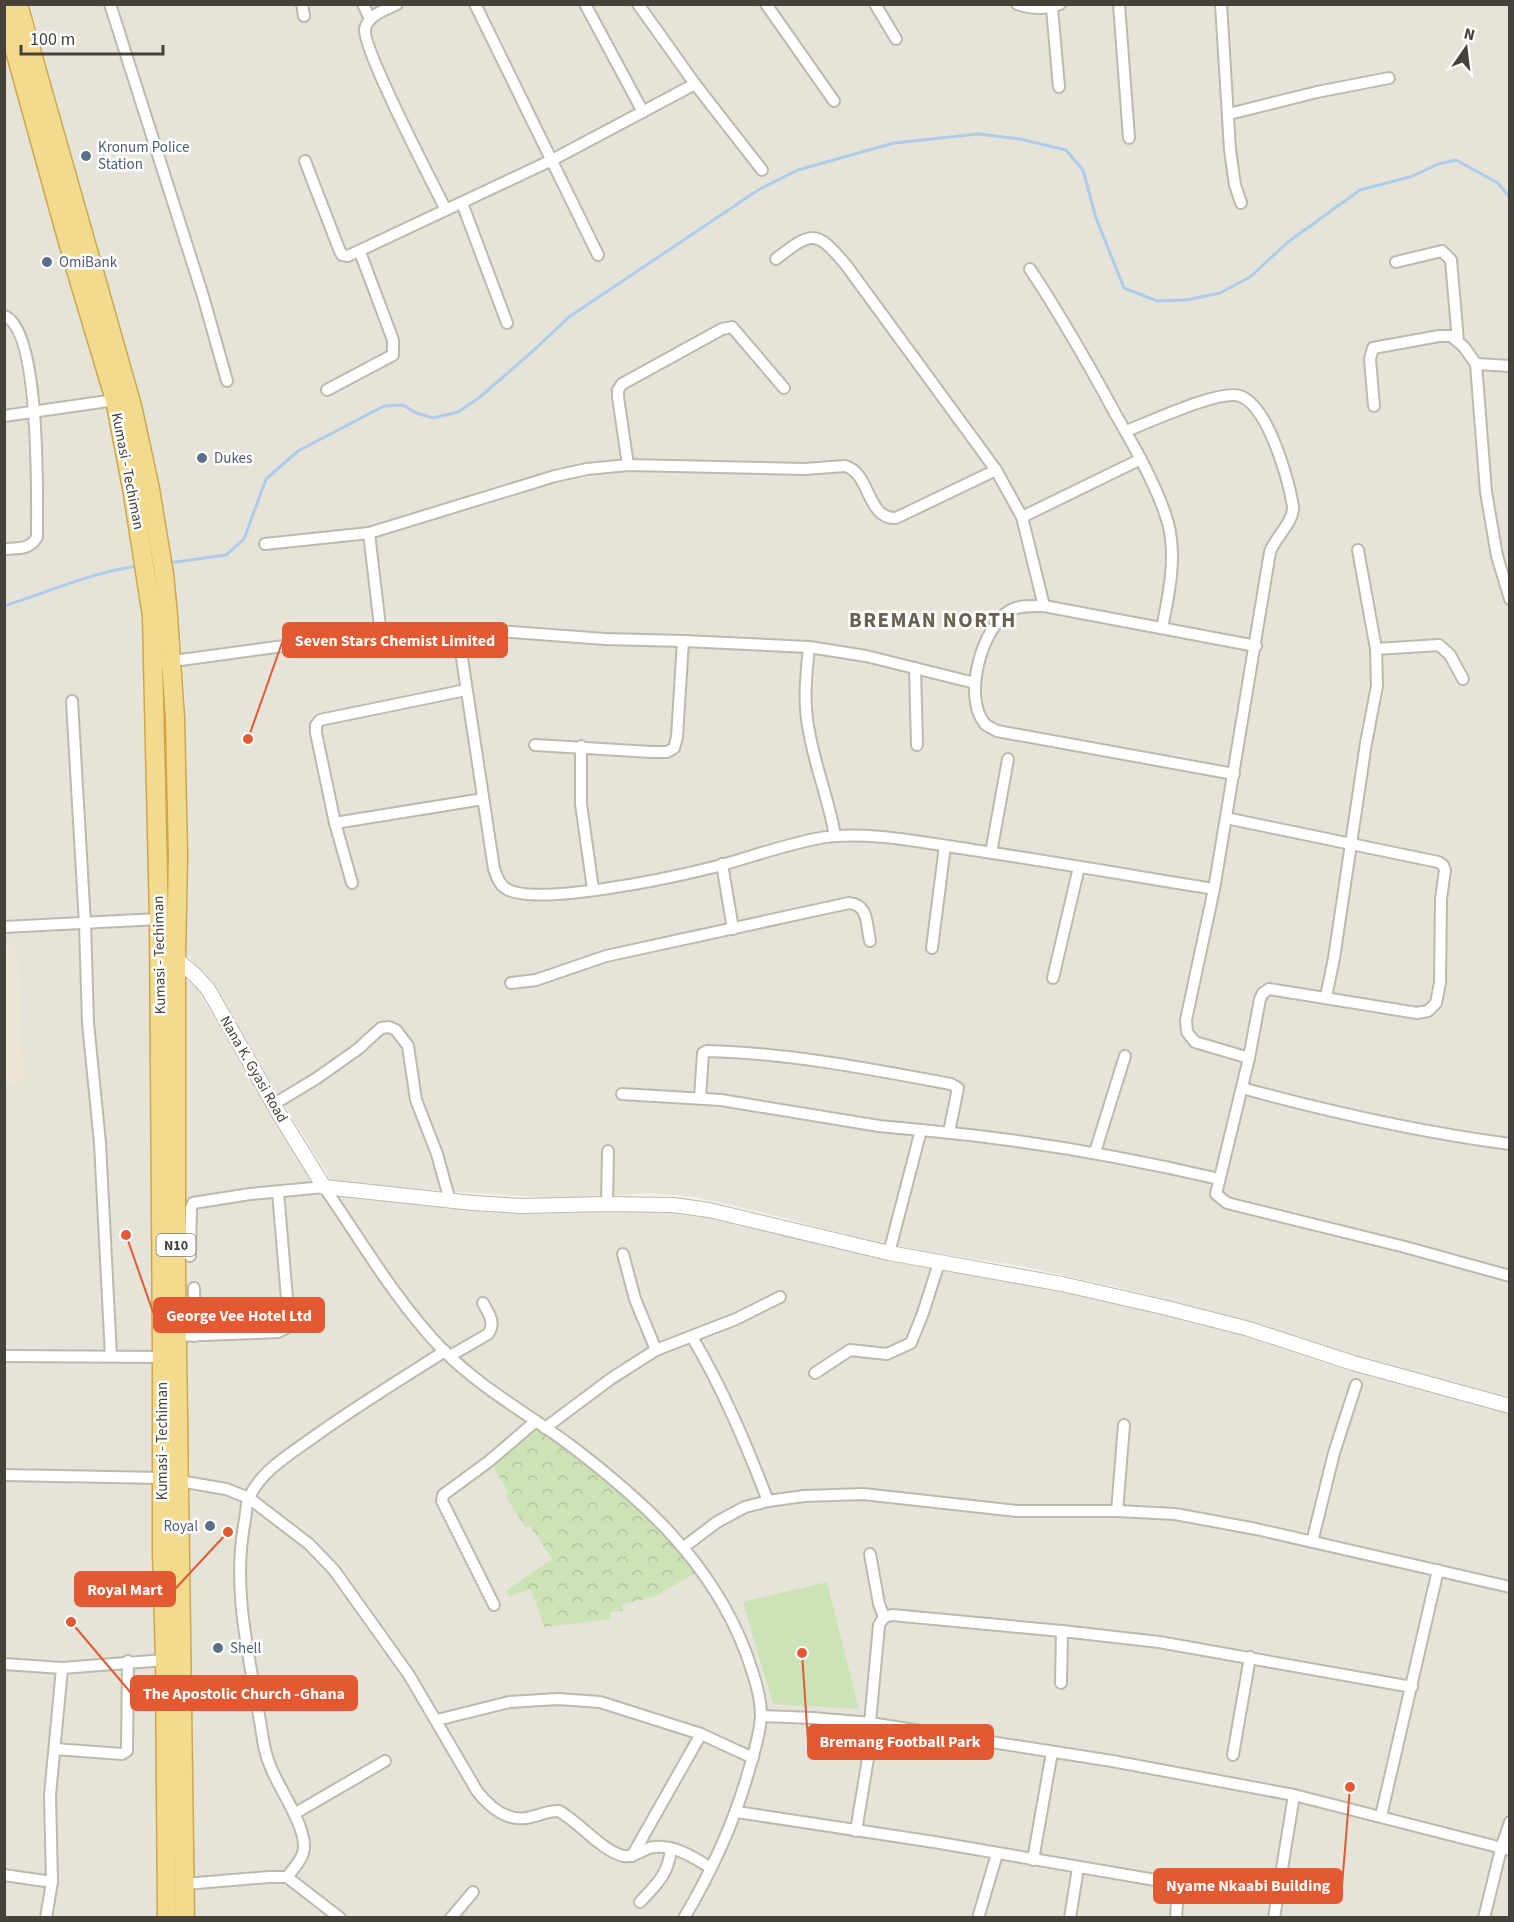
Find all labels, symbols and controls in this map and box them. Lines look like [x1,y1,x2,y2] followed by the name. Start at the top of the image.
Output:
[21,18,164,56] scale bar
[1436,18,1496,78] north arrow
[1462,22,1477,46] text: N
[30,27,75,52] text: 100 m
[98,137,189,175] place label: Kronum Police Station
[79,149,93,163] marker: Kronum Police Station
[59,252,118,273] place label: OmiBank
[40,255,54,269] marker: OmiBank
[106,411,149,531] street label: Kumasi - Techiman
[214,448,252,469] place label: Dukes
[195,451,209,465] marker: Dukes
[849,605,1017,635] district label: BREMAN NORTH
[283,623,507,657] callout: Seven Stars Chemist Limited
[295,630,495,652] text: Seven Stars Chemist Limited
[148,895,171,1014] street label: Kumasi - Techiman
[214,1012,293,1127] street label: Nana K. Gyasi Road
[156,1234,195,1256] road number: N10
[154,1298,324,1332] callout: George Vee Hotel Ltd
[166,1305,312,1327] text: George Vee Hotel Ltd
[152,1382,173,1500] street label: Kumasi - Techiman
[163,1516,198,1537] place label: Royal
[203,1519,217,1533] marker: Royal
[75,1572,175,1606] callout: Royal Mart
[87,1579,163,1601] text: Royal Mart
[230,1638,261,1659] place label: Shell
[211,1641,225,1655] marker: Shell
[131,1676,357,1710] callout: The Apostolic Church -Ghana
[143,1683,345,1705] text: The Apostolic Church -Ghana
[808,1725,993,1759] callout: Bremang Football Park
[819,1731,981,1753] text: Bremang Football Park
[1154,1869,1342,1903] callout: Nyame Nkaabi Building
[1166,1875,1331,1897] text: Nyame Nkaabi Building

